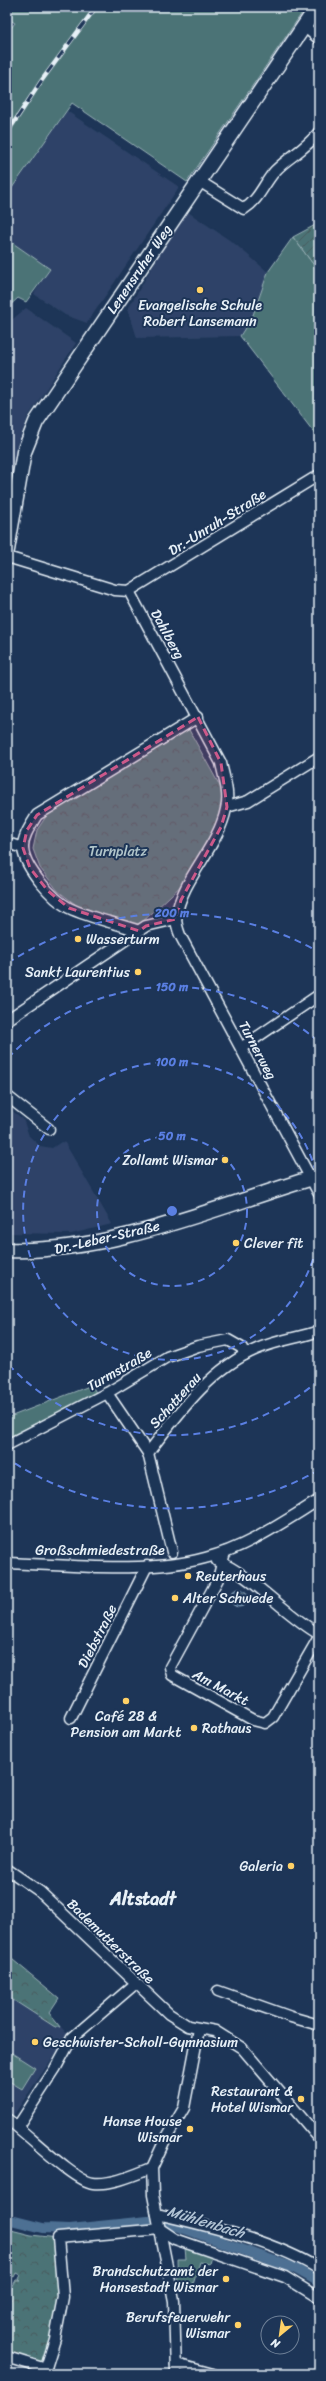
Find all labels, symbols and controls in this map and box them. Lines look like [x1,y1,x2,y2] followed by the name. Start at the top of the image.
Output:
[100,219,179,319] street label: Lenensruher Weg
[195,285,205,295] marker: Evangelische Schule Robert Lansemann
[138,293,262,334] place label: Evangelische Schule Robert Lansemann
[163,482,271,563] street label: Dr.-Unruh-Straße
[143,604,192,664] street label: Dahlberg
[89,839,148,864] park label: Turnplatz
[154,902,190,924] text: 200 m
[86,927,160,952] place label: Wasserturm
[73,934,83,944] marker: Wasserturm
[25,960,131,985] place label: Sankt Laurentius
[133,967,143,977] marker: Sankt Laurentius
[156,976,189,998] text: 150 m
[232,1016,284,1084] street label: Turnerweg
[156,1051,189,1073] text: 100 m
[158,1125,186,1147] text: 50 m
[122,1148,218,1173] place label: Zollamt Wismar
[220,1155,230,1165] marker: Zollamt Wismar
[165,1204,179,1218] centre of rings
[52,1213,162,1262] street label: Dr.-Leber-Straße
[244,1231,304,1256] place label: Clever fit
[231,1238,241,1248] marker: Clever fit
[82,1341,157,1398] street label: Turmstraße
[143,1366,208,1434] street label: Schatterau
[35,1538,165,1563] street label: Großschmiedestraße
[196,1564,267,1589] place label: Reuterhaus
[183,1571,193,1581] marker: Reuterhaus
[182,1586,273,1611] place label: Alter Schwede
[170,1593,180,1603] marker: Alter Schwede
[71,1600,124,1673] street label: Diebstraße
[187,1662,254,1713] street label: Am Markt
[121,1696,131,1706] marker: Café 28 & Pension am Markt
[71,1704,181,1745] place label: Café 28 & Pension am Markt
[202,1716,252,1741] place label: Rathaus
[189,1723,199,1733] marker: Rathaus
[239,1854,283,1879] place label: Galeria
[286,1861,296,1871] marker: Galeria
[109,1883,178,1915] district label: Altstadt
[61,1892,161,1990] street label: Bademutterstraße
[43,2030,238,2055] place label: Geschwister-Scholl-Gymnasium
[30,2037,40,2047] marker: Geschwister-Scholl-Gymnasium
[211,2079,294,2120] place label: Restaurant & Hotel Wismar
[296,2094,306,2104] marker: Restaurant & Hotel Wismar
[103,2109,183,2150] place label: Hanse House Wismar
[185,2124,195,2134] marker: Hanse House Wismar
[164,2198,249,2246] water label: Mühlenbach
[93,2259,219,2300] place label: Brandschutzamt der Hansestadt Wismar
[221,2274,231,2284] marker: Brandschutzamt der Hansestadt Wismar
[126,2305,231,2346] place label: Berufsfeuerwehr Wismar
[260,2315,300,2355] north arrow
[233,2320,243,2330] marker: Berufsfeuerwehr Wismar
[267,2333,284,2354] text: N

